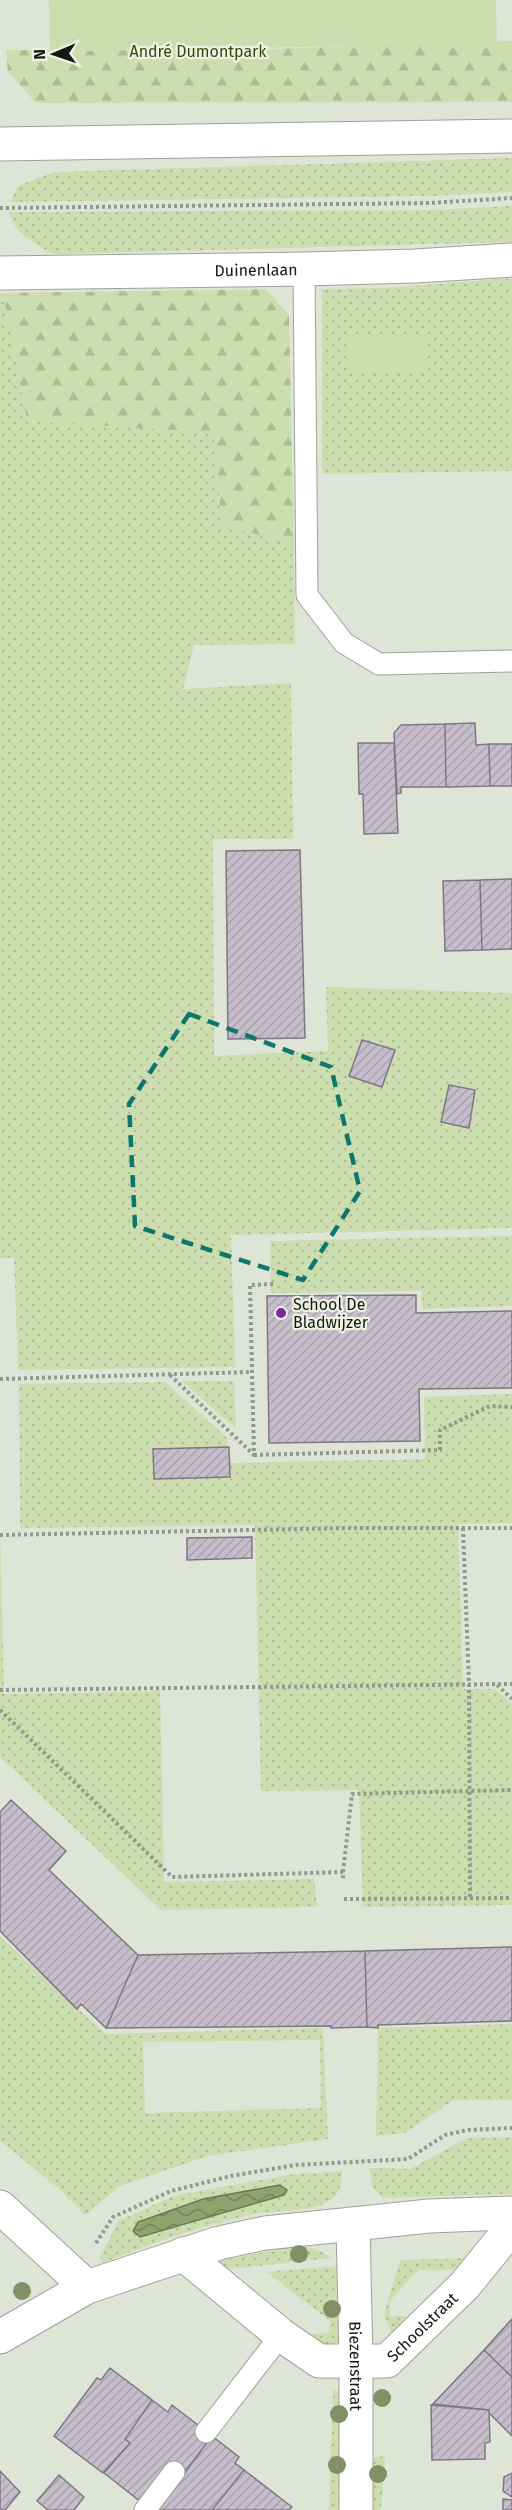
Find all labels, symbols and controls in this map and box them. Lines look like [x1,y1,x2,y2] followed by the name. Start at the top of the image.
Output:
[24,24,84,84] north arrow
[129,42,267,61] park label: André Dumontpark
[30,49,49,60] text: N
[214,260,298,280] street label: Duinenlaan
[293,1295,369,1332] place label: School De Bladwijzer
[274,1306,288,1320] marker: School De Bladwijzer
[383,2288,461,2366] street label: Schoolstraat
[346,2321,366,2411] street label: Biezenstraat

